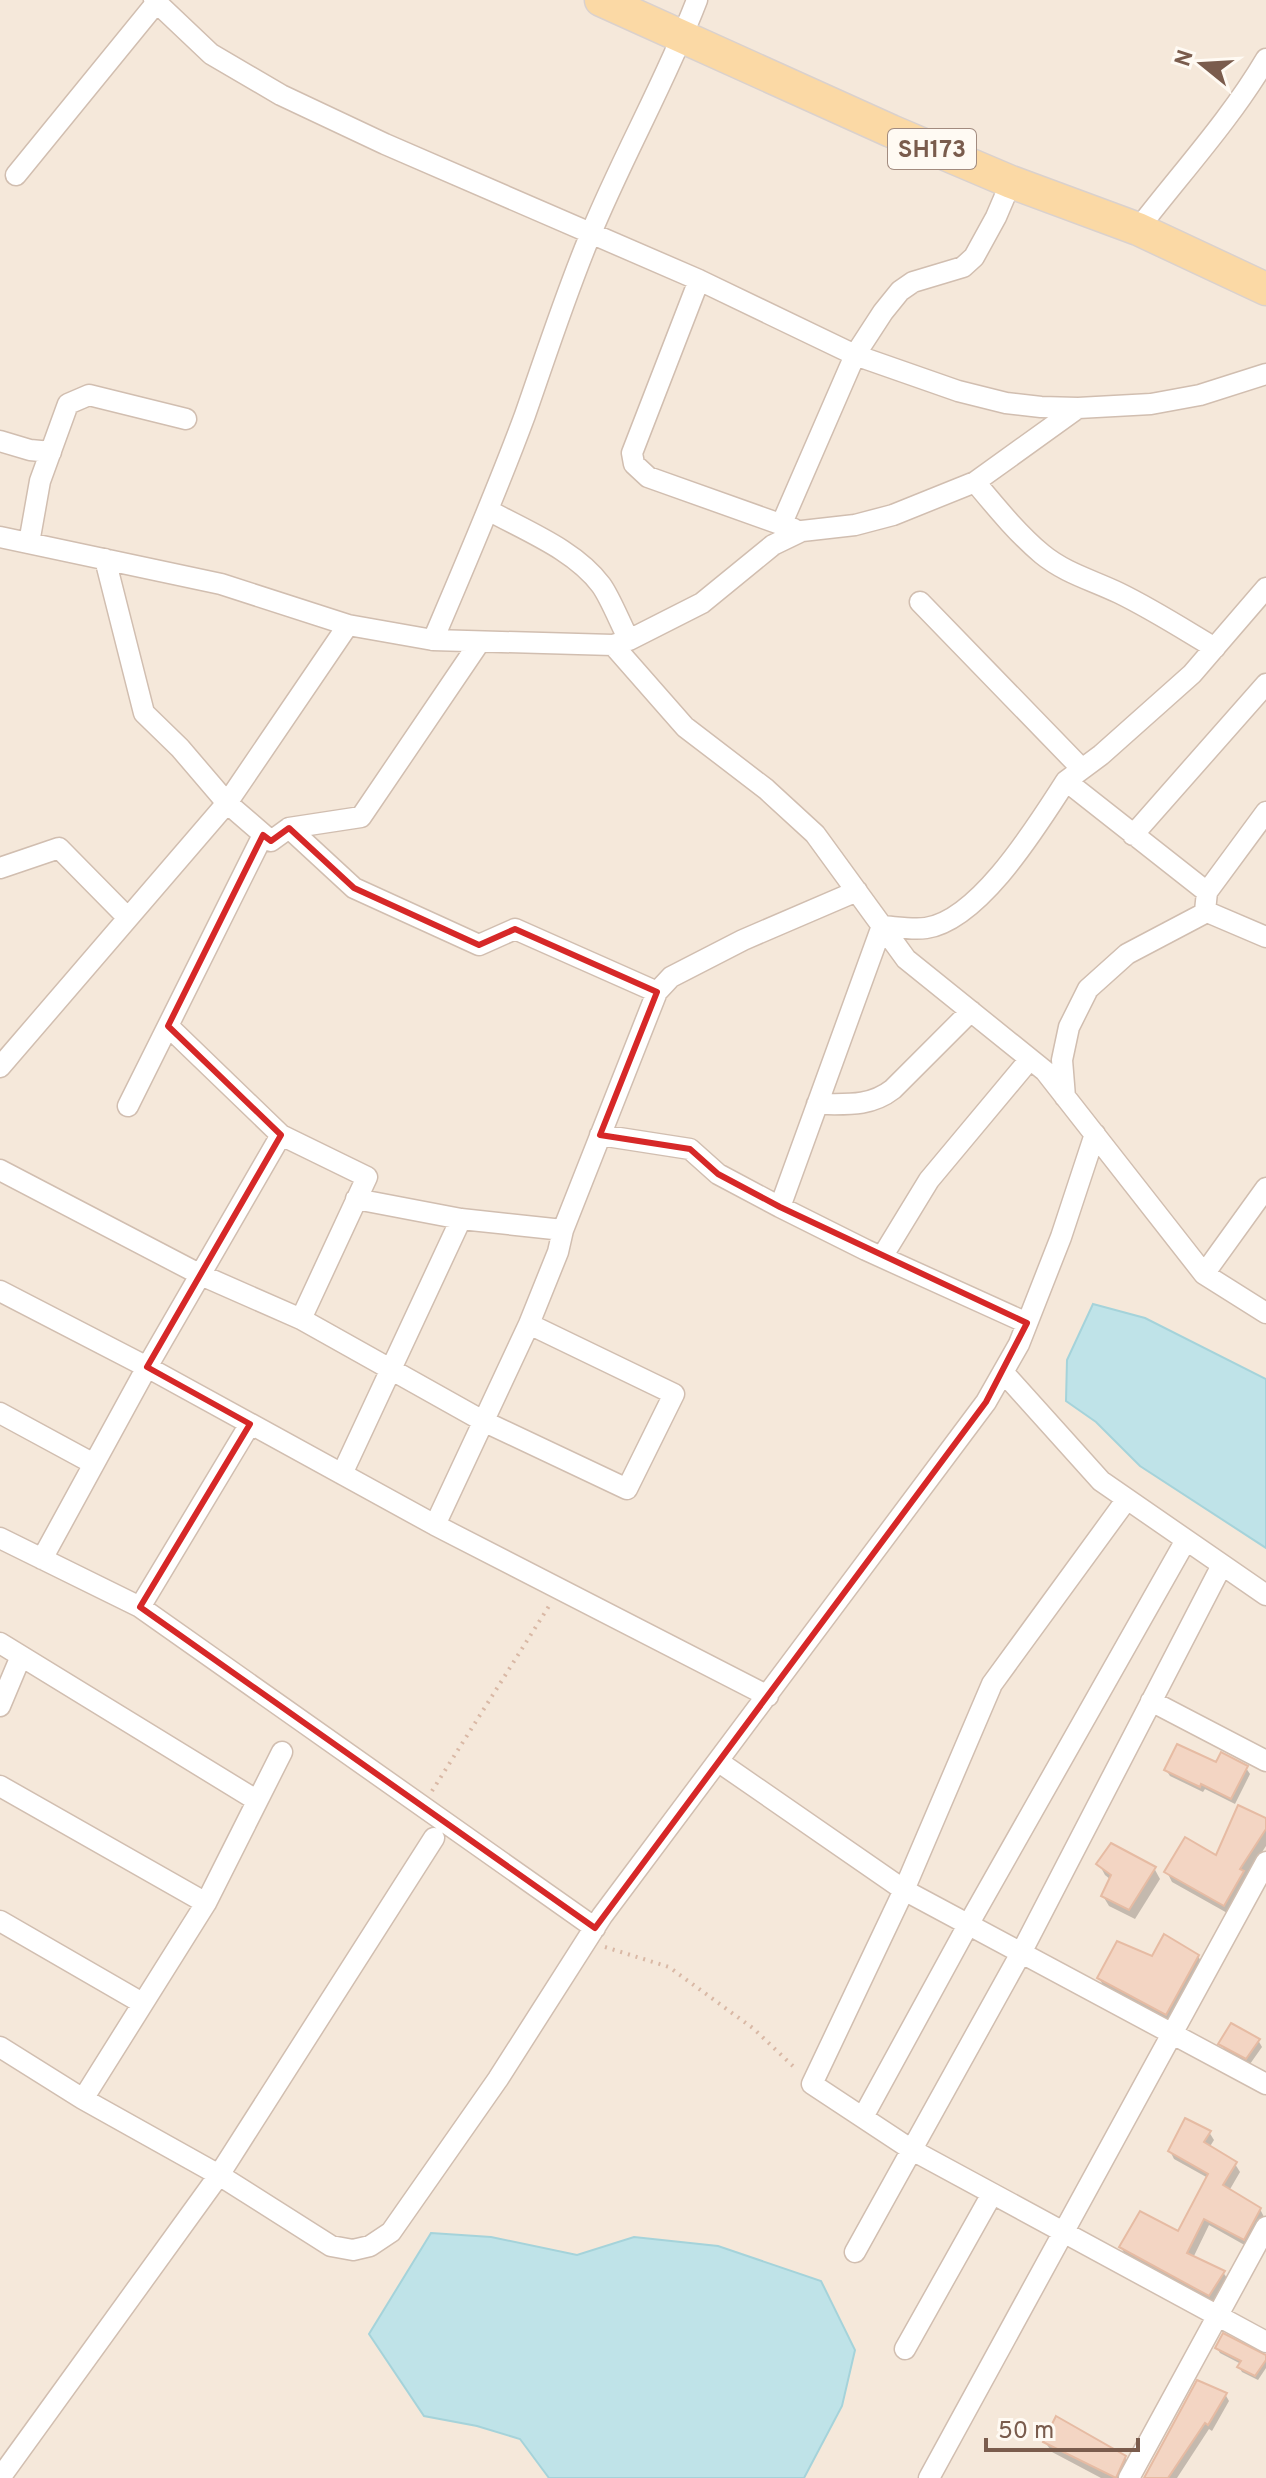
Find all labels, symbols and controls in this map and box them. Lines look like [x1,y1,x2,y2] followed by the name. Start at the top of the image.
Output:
[1162,24,1242,104] north arrow
[1170,47,1201,70] text: N
[888,129,976,169] road number: SH173
[986,2402,1138,2452] scale bar
[998,2417,1054,2447] text: 50 m

